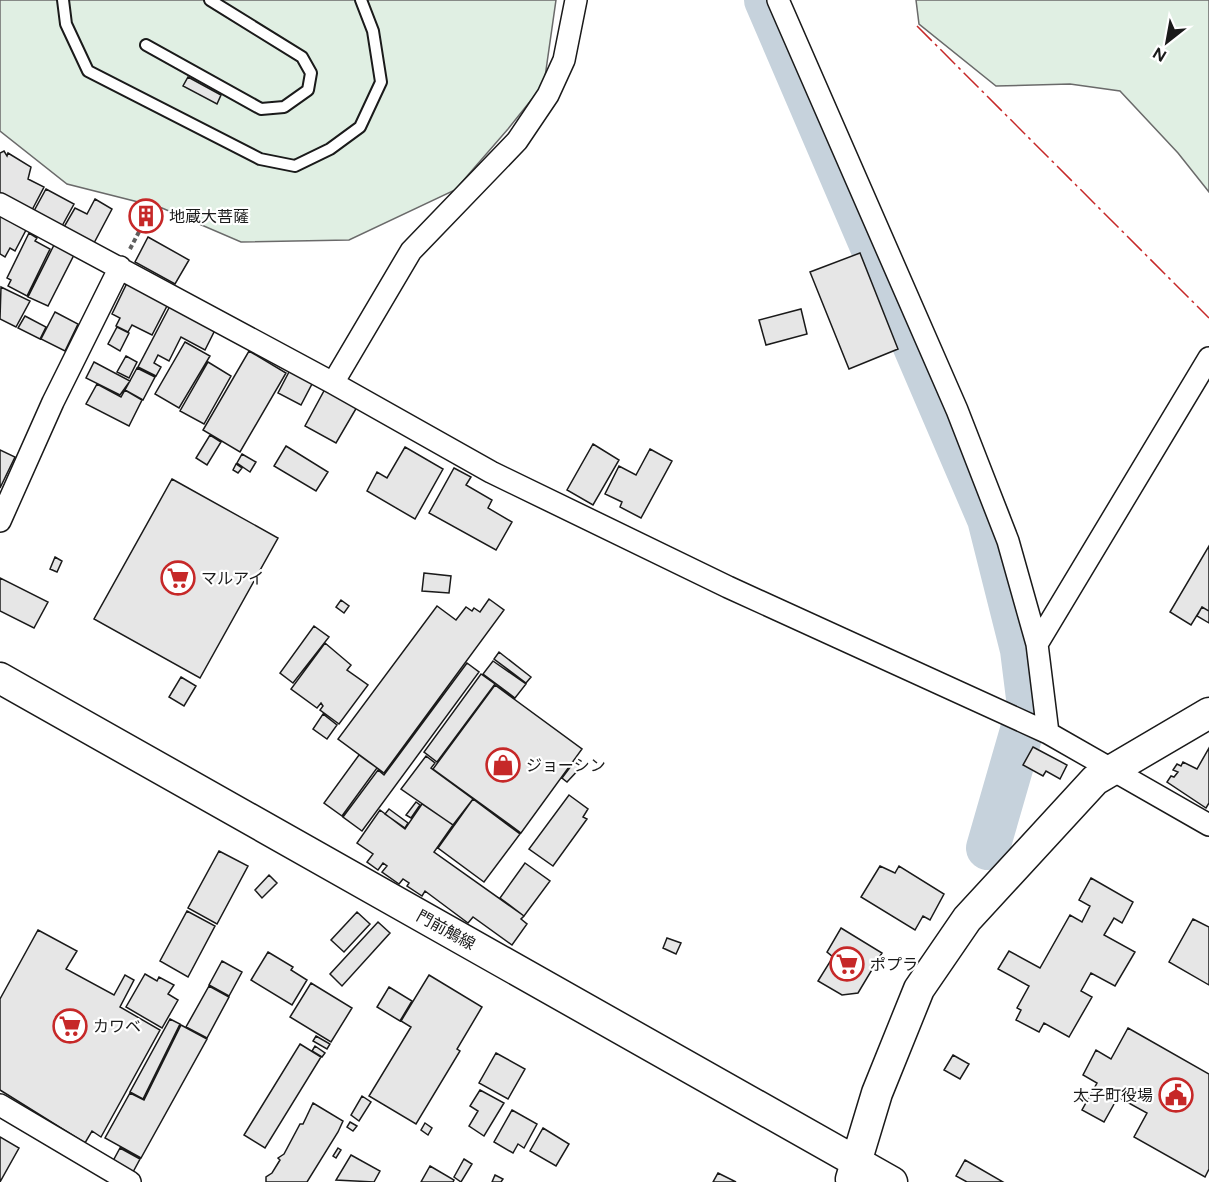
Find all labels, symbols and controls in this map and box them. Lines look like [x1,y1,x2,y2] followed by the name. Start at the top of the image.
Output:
[1137,12,1197,72] north arrow
[1149,43,1170,66] text: N
[128,198,164,234] building icon: 地蔵大菩薩
[169,207,249,226] place label: 地蔵大菩薩
[160,560,196,596] supermarket icon: マルアイ
[201,569,264,588] place label: マルアイ
[485,747,521,783] shop icon: ジョーシン
[526,756,606,775] place label: ジョーシン
[413,906,479,954] street label: 門前鵤線
[829,946,865,982] supermarket icon: ポプラ
[870,955,918,974] place label: ポプラ
[52,1008,88,1044] supermarket icon: カワベ
[93,1017,141,1036] place label: カワベ
[1158,1077,1194,1113] public building icon: 太子町役場
[1073,1086,1153,1105] place label: 太子町役場

